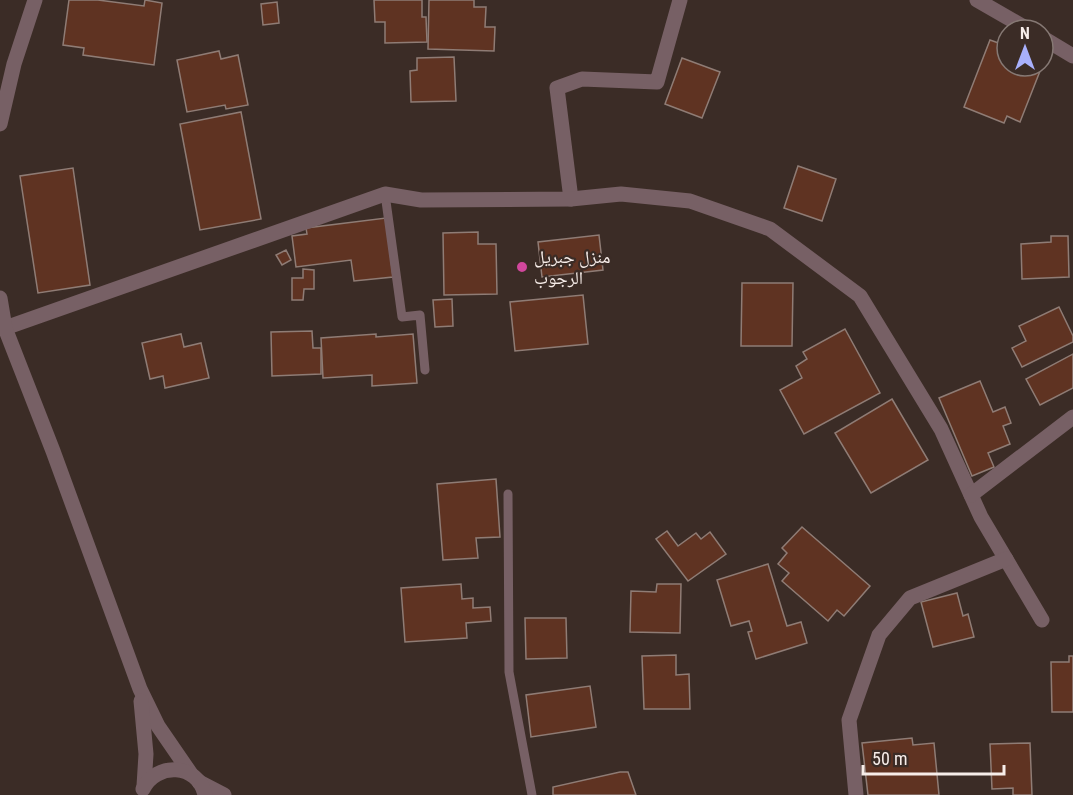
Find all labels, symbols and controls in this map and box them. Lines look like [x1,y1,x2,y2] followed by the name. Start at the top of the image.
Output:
[995,18,1055,78] north arrow
[1020,24,1030,43] text: N
[534,246,610,289] place label: منزل جبريل الرجوب
[515,260,529,274] marker: منزل جبريل الرجوب
[863,738,1004,776] scale bar
[872,748,907,769] text: 50 m

